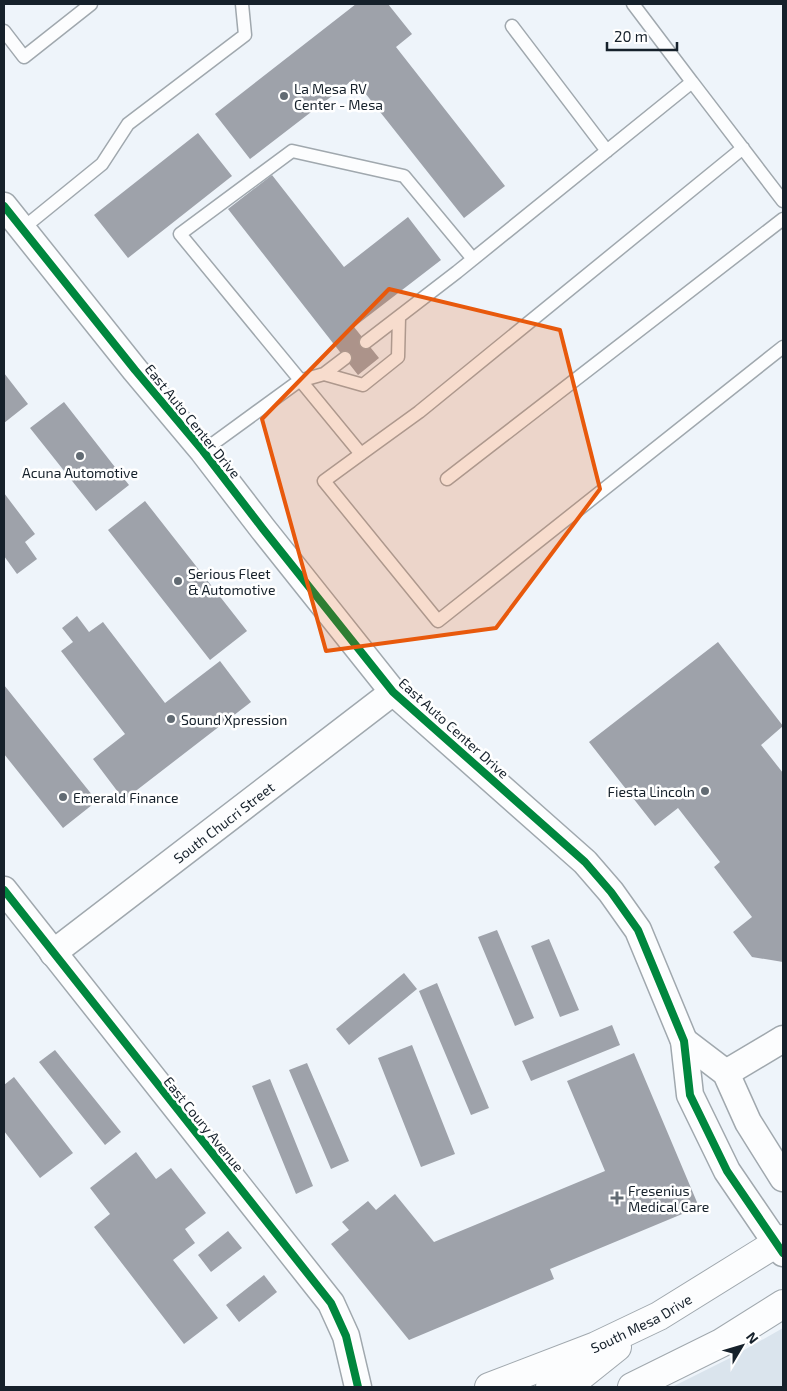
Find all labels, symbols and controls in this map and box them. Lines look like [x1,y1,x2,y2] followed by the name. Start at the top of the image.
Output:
[607,20,677,52] scale bar
[614,27,648,45] text: 20 m
[294,80,383,113] place label: La Mesa RV Center - Mesa
[278,90,290,102] marker: La Mesa RV Center - Mesa
[142,360,244,482] street label: East Auto Center Drive
[74,450,86,462] marker: Acuna Automotive
[22,464,138,481] place label: Acuna Automotive
[188,565,275,598] place label: Serious Fleet & Automotive
[172,575,184,587] marker: Serious Fleet & Automotive
[396,674,512,782] street label: East Auto Center Drive
[181,711,287,728] place label: Sound Xpression
[165,713,177,725] marker: Sound Xpression
[170,778,277,866] street label: South Chucri Street
[607,783,695,800] place label: Fiesta Lincoln
[699,785,711,797] marker: Fiesta Lincoln
[73,789,178,806] place label: Emerald Finance
[57,791,69,803] marker: Emerald Finance
[160,1073,248,1175] street label: East Coury Avenue
[628,1182,709,1215] place label: Fresenius Medical Care
[610,1191,624,1205] marker: Fresenius Medical Care
[588,1290,694,1356] street label: South Mesa Drive
[717,1321,767,1371] north arrow
[743,1328,762,1347] text: N

